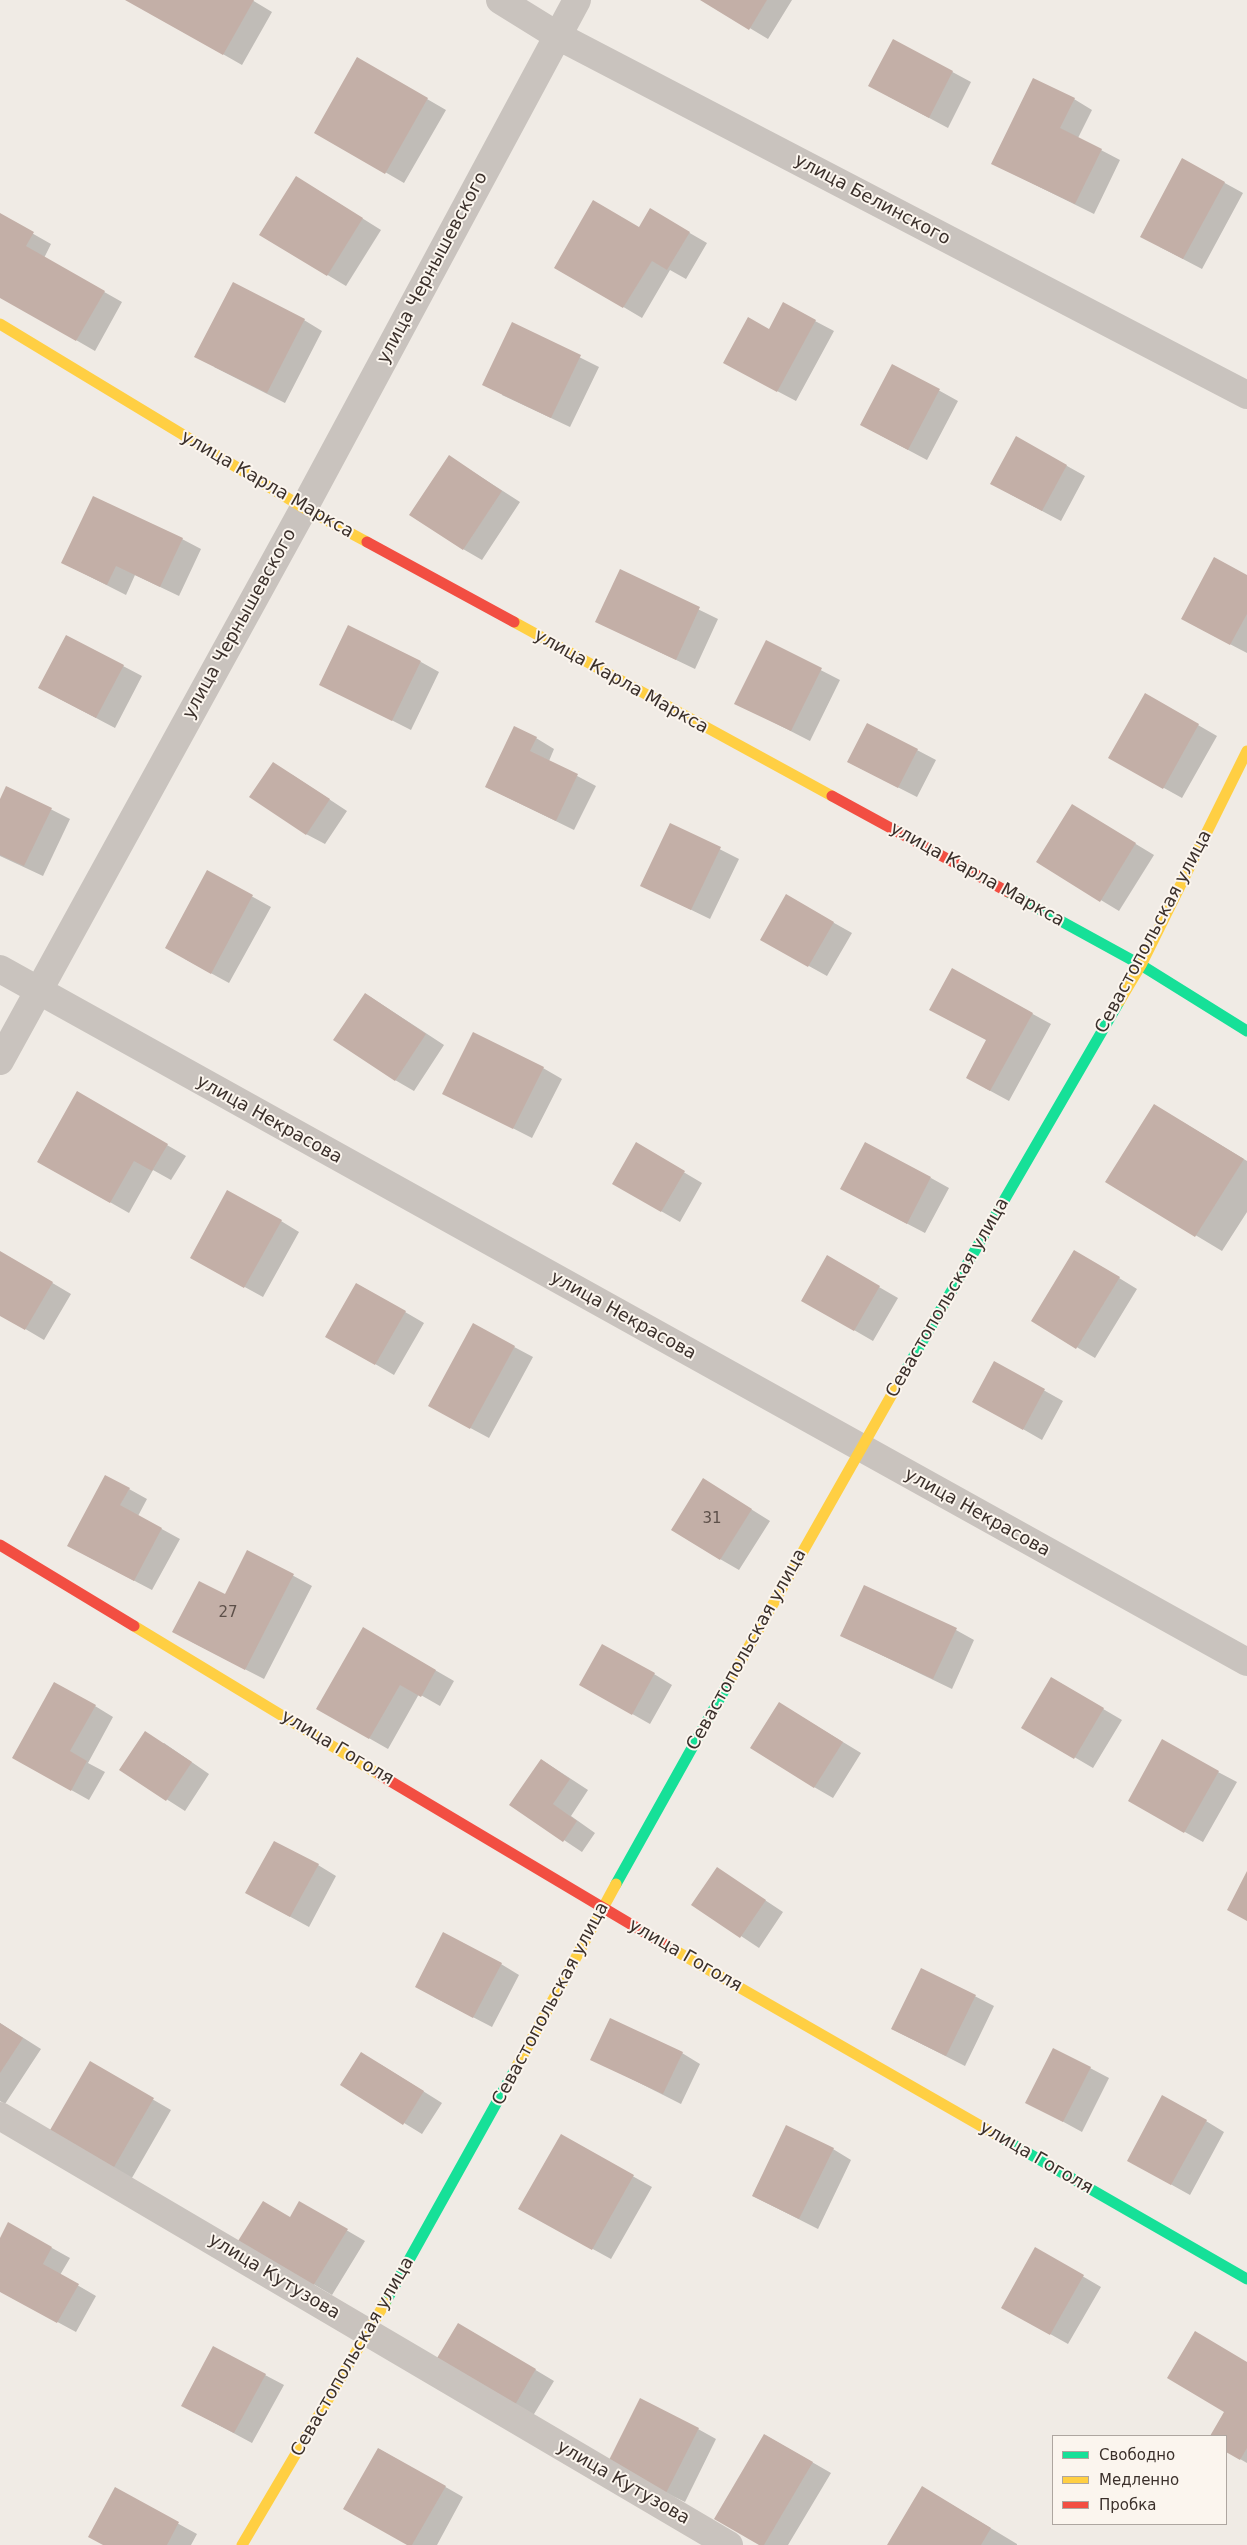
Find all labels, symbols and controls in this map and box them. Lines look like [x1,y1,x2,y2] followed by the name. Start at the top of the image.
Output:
[790,150,954,250] street label: улица Белинского
[373,168,493,368] street label: улица Чернышевского
[177,427,357,543] street label: улица Карла Маркса
[179,525,301,723] street label: улица Чернышевского
[530,625,712,739] street label: улица Карла Маркса
[886,818,1068,932] street label: улица Карла Маркса
[1091,827,1217,1037] street label: Севастопольская улица
[192,1071,346,1169] street label: улица Некрасова
[882,1194,1014,1402] street label: Севастопольская улица
[546,1267,700,1365] street label: улица Некрасова
[900,1464,1054,1562] street label: улица Некрасова
[702,1510,722,1528] house number: 31
[683,1545,811,1755] street label: Севастопольская улица
[218,1604,238,1622] house number: 27
[277,1706,397,1790] street label: улица Гоголя
[488,1899,614,2109] street label: Севастопольская улица
[624,1915,746,1997] street label: улица Гоголя
[975,2117,1097,2199] street label: улица Гоголя
[204,2229,344,2325] street label: улица Кутузова
[287,2253,419,2461] street label: Севастопольская улица
[1052,2435,1227,2525] legend
[553,2436,693,2530] street label: улица Кутузова
[1099,2446,1175,2464] text: Свободно
[1099,2471,1179,2489] text: Медленно
[1099,2496,1156,2514] text: Пробка

